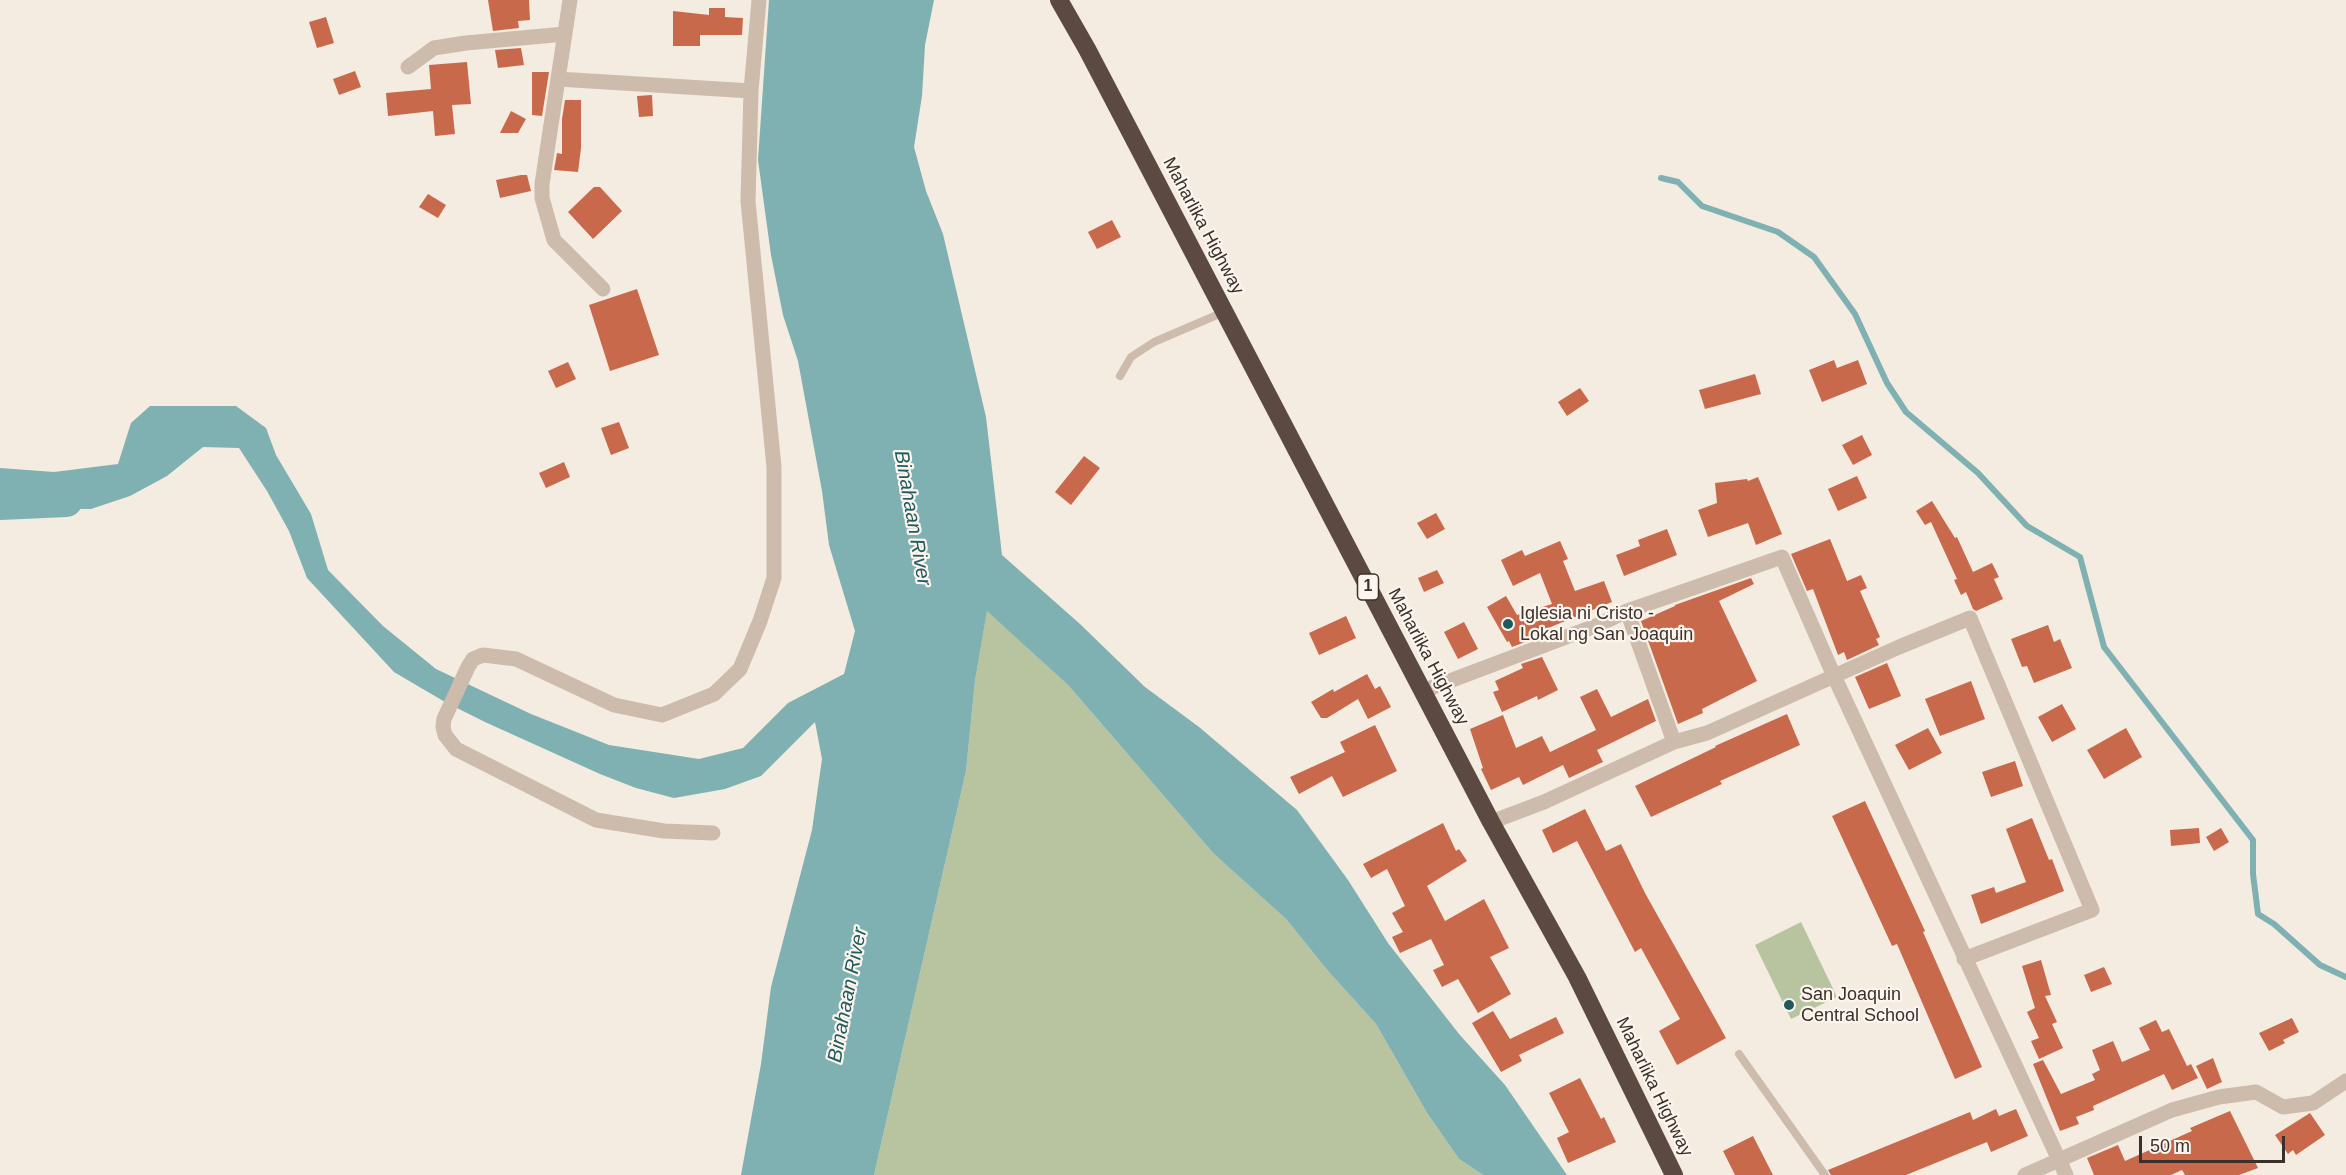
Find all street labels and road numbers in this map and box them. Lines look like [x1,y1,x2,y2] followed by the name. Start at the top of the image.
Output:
[1158,154,1248,298] street label: Maharlika Highway
[1358,574,1378,600] road number: 1
[1383,585,1473,729] street label: Maharlika Highway
[1611,1014,1697,1160] street label: Maharlika Highway

